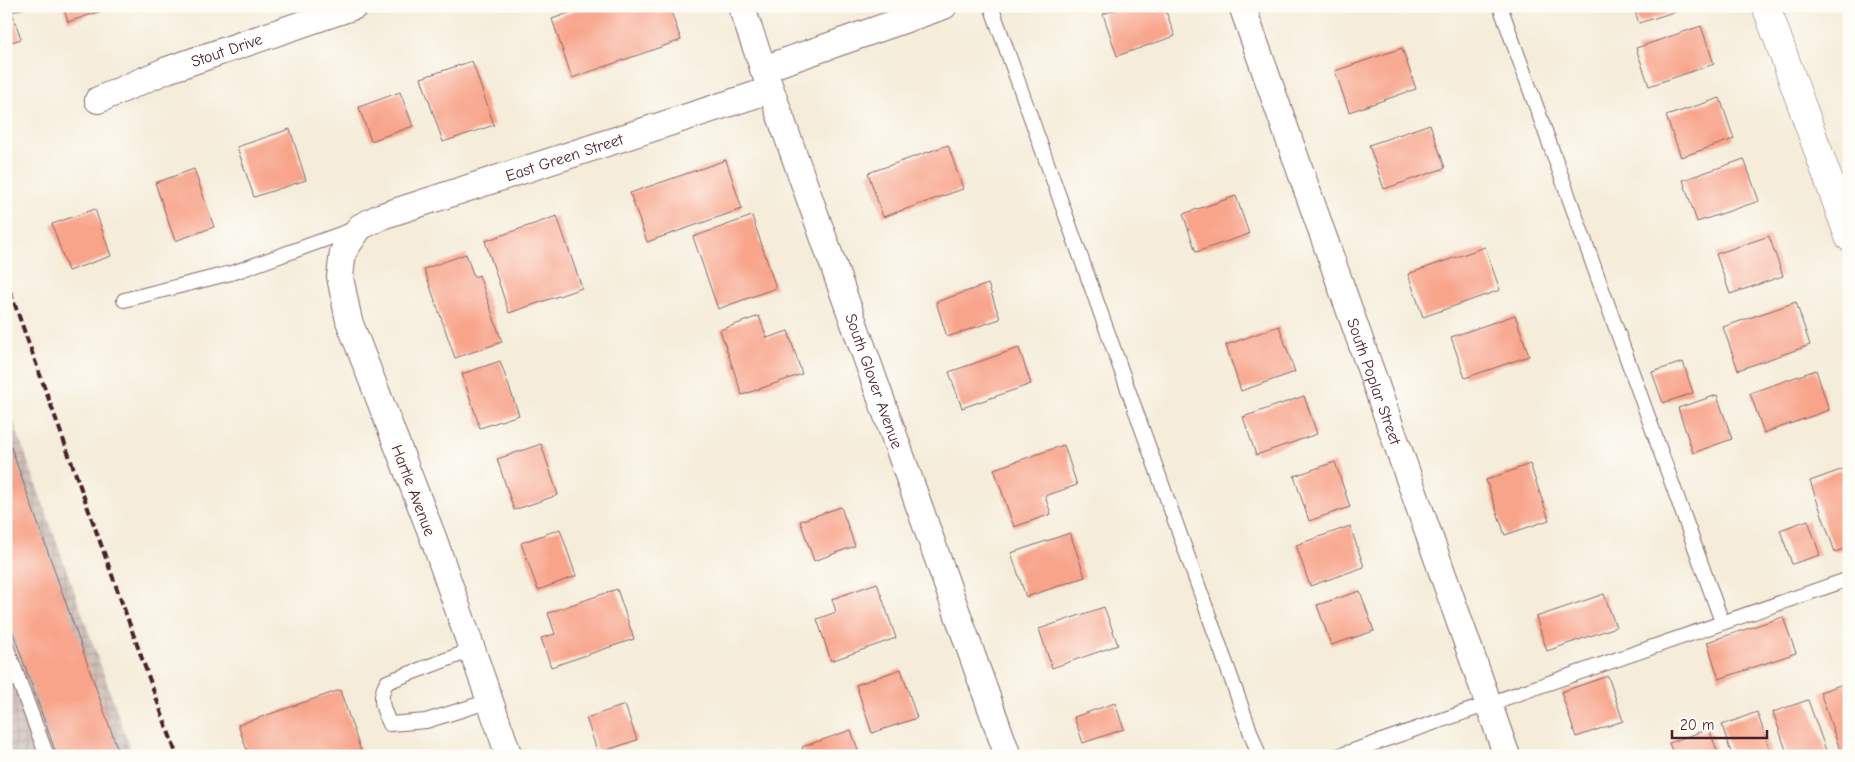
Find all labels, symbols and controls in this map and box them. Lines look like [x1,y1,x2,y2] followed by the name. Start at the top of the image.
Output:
[189,30,265,71] street label: Stout Drive
[503,130,626,185] street label: East Green Street
[841,311,906,451] street label: South Glover Avenue
[1343,316,1404,448] street label: South Poplar Street
[387,442,439,539] street label: Hartle Avenue
[1672,707,1768,739] scale bar
[1680,716,1714,734] text: 20 m

